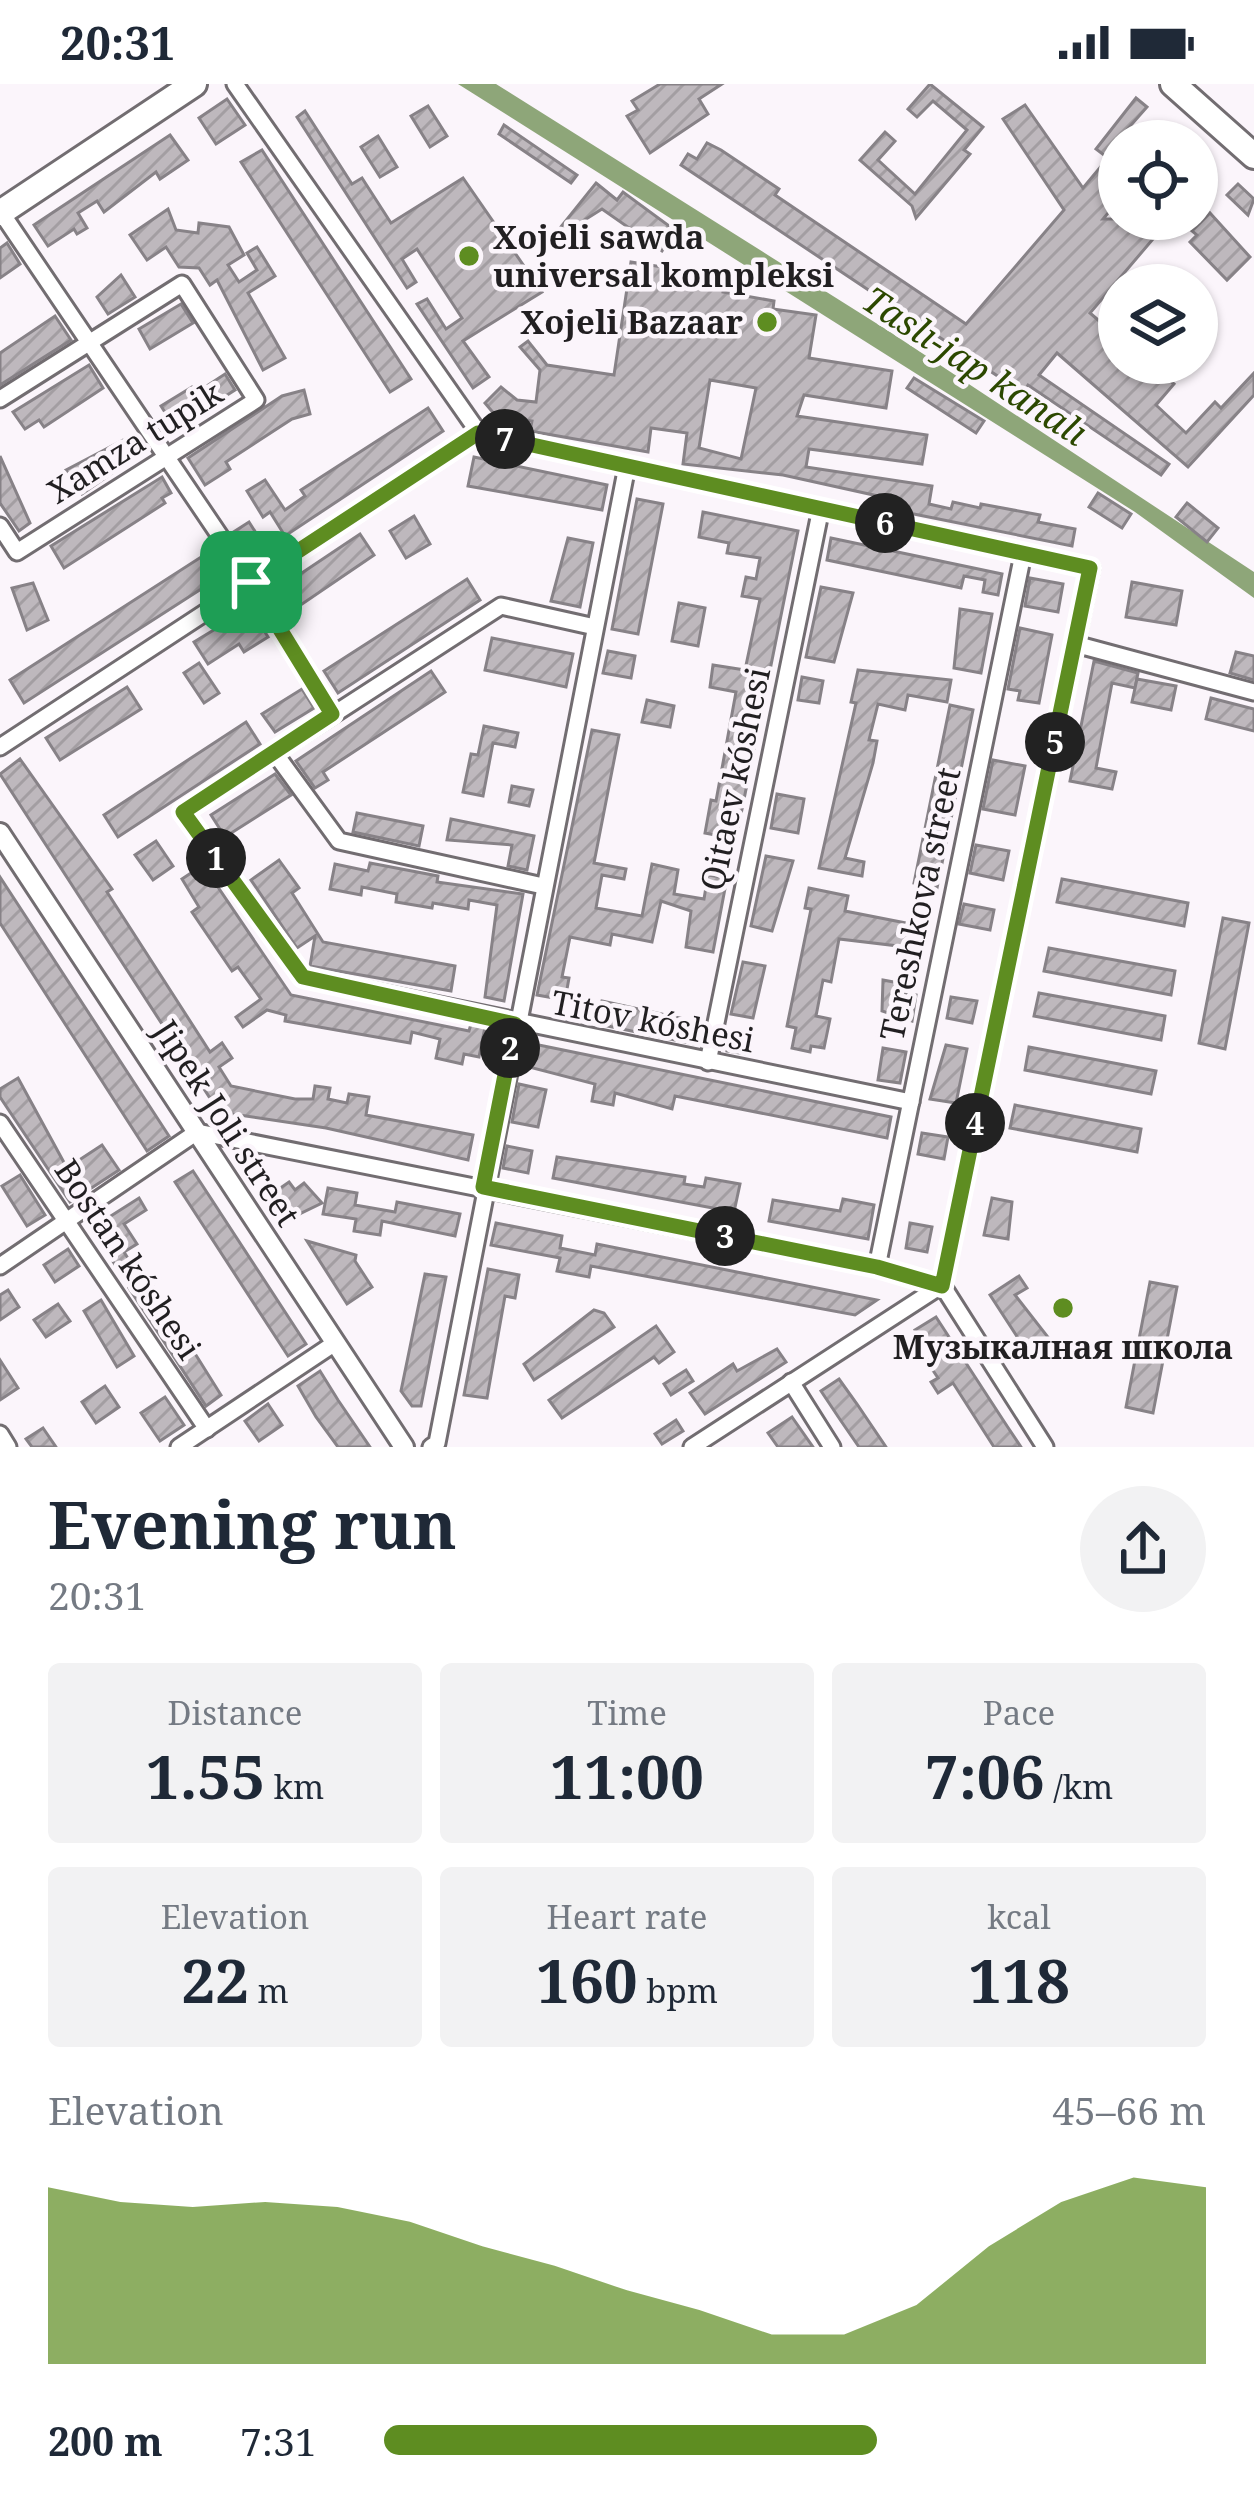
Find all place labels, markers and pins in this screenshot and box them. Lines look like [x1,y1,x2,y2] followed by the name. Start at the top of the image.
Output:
[493,214,834,297] place label: Xojeli sawda universal kompleksi
[456,243,482,269] marker: Xojeli sawda universal kompleksi
[520,299,743,344] place label: Xojeli Bazaar
[754,309,780,335] marker: Xojeli Bazaar
[475,409,535,469] pin: 7
[855,493,915,553] pin: 6
[200,531,302,633] pin
[1025,712,1085,772] pin: 5
[186,828,246,888] pin: 1
[480,1018,540,1078] pin: 2
[945,1093,1005,1153] pin: 4
[695,1206,755,1266] pin: 3
[1050,1295,1076,1321] marker: Музыкалная школа
[893,1324,1233,1369] place label: Музыкалная школа

